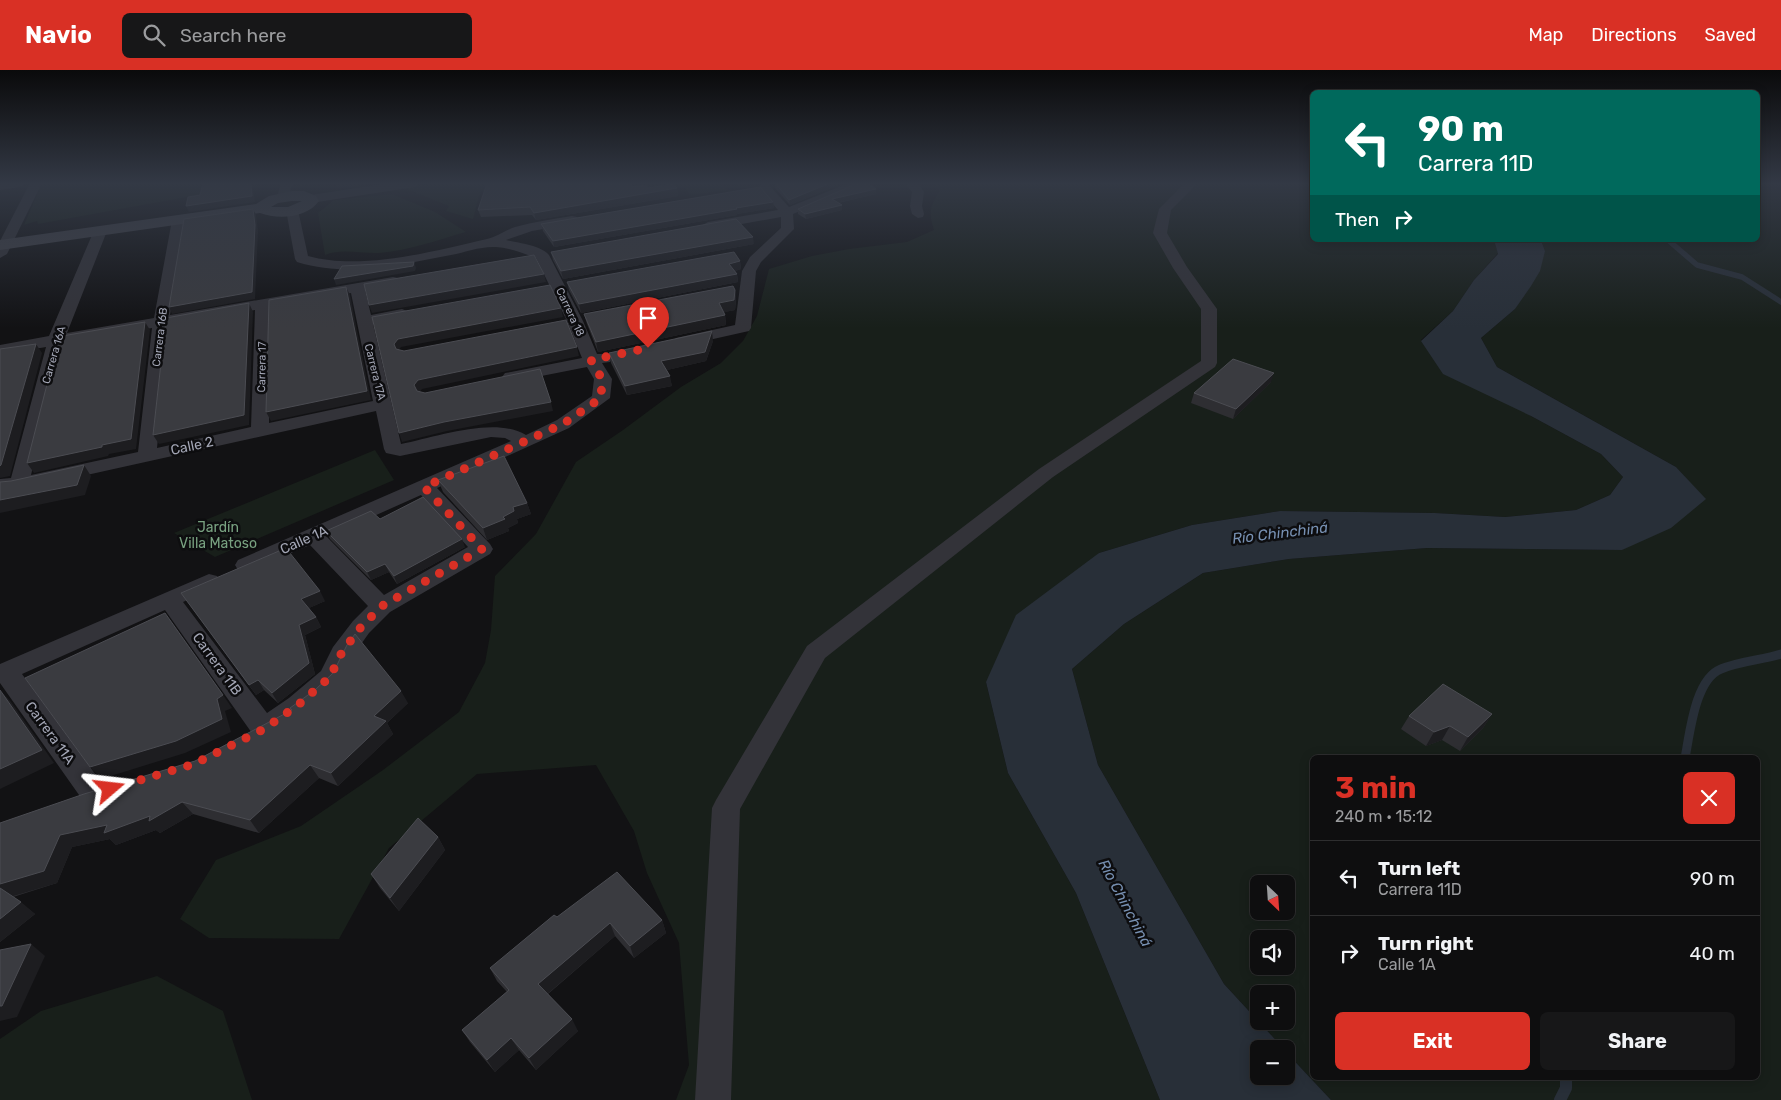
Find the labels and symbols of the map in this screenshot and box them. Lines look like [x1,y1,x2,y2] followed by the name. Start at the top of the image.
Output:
[553,286,587,338] street label: Carrera 18
[627,297,669,348] pin
[150,307,170,367] street label: Carrera 16B
[40,324,69,385] street label: Carrera 16A
[255,341,269,393] street label: Carrera 17
[362,342,388,402] street label: Carrera 17A
[169,433,215,459] street label: Calle 2
[1231,518,1329,548] water label: Río Chinchiná
[179,519,257,552] park label: Jardín Villa Matoso
[277,522,331,558] street label: Calle 1A
[189,629,245,699] street label: Carrera 11B
[22,698,79,768] street label: Carrera 11A
[83,762,135,814] position arrow
[1094,856,1156,950] water label: Río Chinchiná
[1250,875,1295,920] north arrow

